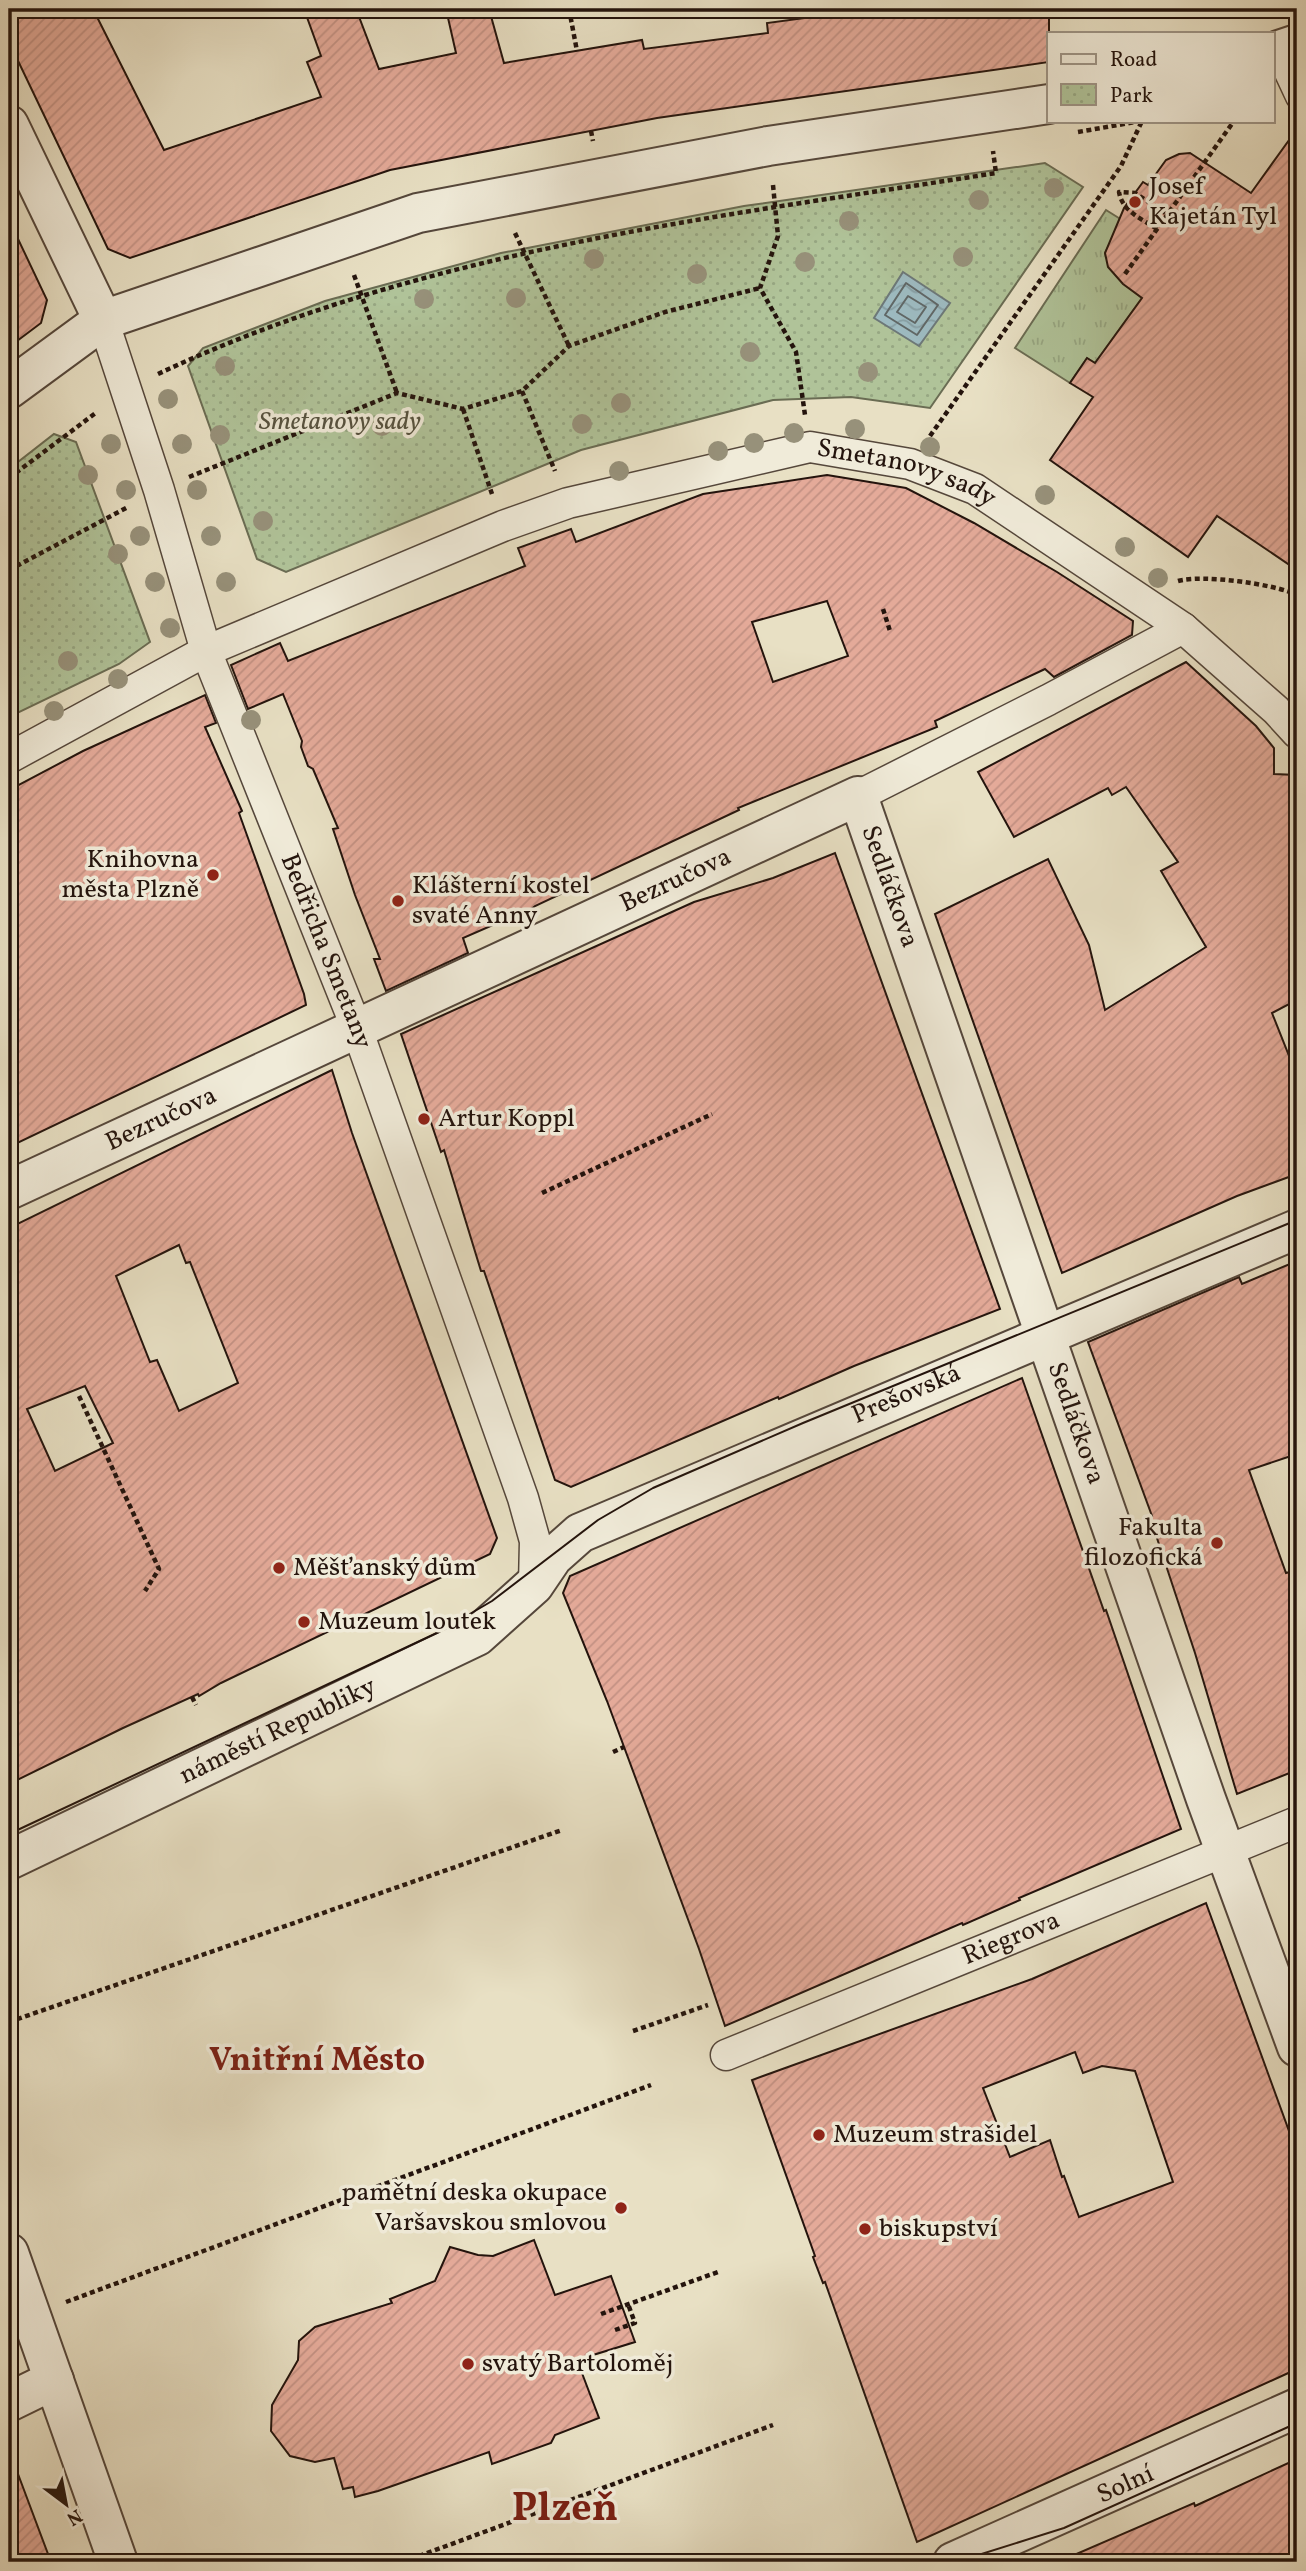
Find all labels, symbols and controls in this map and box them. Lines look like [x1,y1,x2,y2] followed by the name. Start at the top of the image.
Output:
[1047,32,1274,122] legend
[1110,46,1157,75] text: Road
[1110,82,1153,111] text: Park
[1149,169,1277,235] place label: Josef Kajetán Tyl
[1127,194,1143,210] marker: Josef Kajetán Tyl
[259,404,421,440] park label: Smetanovy sady
[814,430,1003,516] street label: Smetanovy sady
[852,821,927,953] street label: Sedláčkova
[614,839,737,922] street label: Bezručova
[62,842,199,908] place label: Knihovna města Plzně
[271,848,381,1054] street label: Bedřicha Smetany
[205,867,221,883] marker: Knihovna města Plzně
[412,868,590,934] place label: Klášterní kostel svaté Anny
[390,893,406,909] marker: Klášterní kostel svaté Anny
[100,1078,223,1161] street label: Bezručova
[438,1101,575,1137] place label: Artur Koppl
[416,1111,432,1127] marker: Artur Koppl
[847,1356,967,1434] street label: Prešovská
[1038,1357,1114,1489] street label: Sedláčkova
[1084,1510,1203,1576] place label: Fakulta filozofická
[1209,1535,1225,1551] marker: Fakulta filozofická
[293,1550,477,1586] place label: Měšťanský dům
[271,1560,287,1576] marker: Měšťanský dům
[318,1604,496,1640] place label: Muzeum loutek
[296,1614,312,1630] marker: Muzeum loutek
[173,1669,382,1794] street label: náměstí Republiky
[957,1903,1065,1975] street label: Riegrova
[209,2039,425,2085] district label: Vnitřní Město
[833,2117,1037,2153] place label: Muzeum strašidel
[811,2127,827,2143] marker: Muzeum strašidel
[342,2175,607,2241] place label: pamětní deska okupace Varšavskou smlovou
[613,2200,629,2216] marker: pamětní deska okupace Varšavskou smlovou
[879,2211,998,2247] place label: biskupství
[857,2221,873,2237] marker: biskupství
[482,2346,673,2382] place label: svatý Bartoloměj
[460,2356,476,2372] marker: svatý Bartoloměj
[1091,2456,1160,2513] street label: Solní
[32,2470,102,2540] north arrow
[512,2482,618,2538] district label: Plzeň
[61,2502,87,2532] text: N

